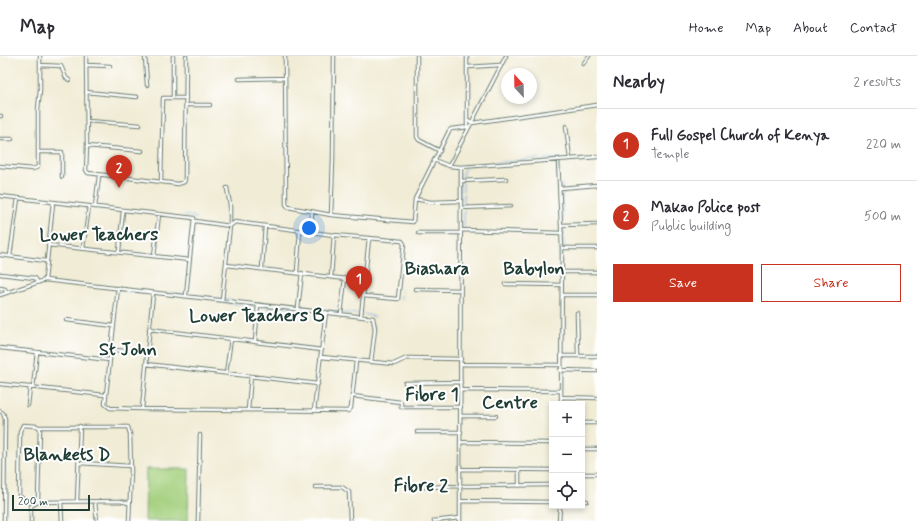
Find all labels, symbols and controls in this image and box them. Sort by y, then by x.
text: Map [20,15,55,40]
text: Home [689,19,723,37]
text: Map [745,19,771,37]
text: About [793,19,828,37]
text: Contact [850,19,897,37]
north arrow [501,68,537,104]
text: Nearby [613,71,665,93]
text: 2 results [854,74,901,91]
text: Full Gospel Church of Kenya [651,126,829,146]
text: 1 [623,136,629,153]
text: 220 m [866,136,901,153]
text: Temple [651,146,689,163]
pin: 2 [106,155,132,188]
text: Makao Police post [651,198,760,218]
text: 2 [623,208,629,225]
text: 500 m [864,208,901,225]
your location [299,218,319,238]
text: Public building [651,218,731,235]
district label: Lower Teachers [40,223,158,247]
district label: Biashara [405,257,469,281]
district label: Babylon [503,257,565,281]
button: Save [613,264,753,302]
button: Share [761,264,901,302]
pin: 1 [346,266,372,299]
district label: Lower Teachers B [189,304,325,328]
district label: St John [99,338,157,362]
district label: Fibre 1 [405,383,459,407]
district label: Centre [482,391,538,415]
map controls [549,401,585,509]
button: + [549,401,585,437]
button: − [549,437,585,473]
district label: Blankets D [23,443,111,467]
button: locate [549,473,585,509]
district label: Fibre 2 [394,474,448,498]
scale bar [12,493,90,512]
text: 200 m [18,495,48,509]

